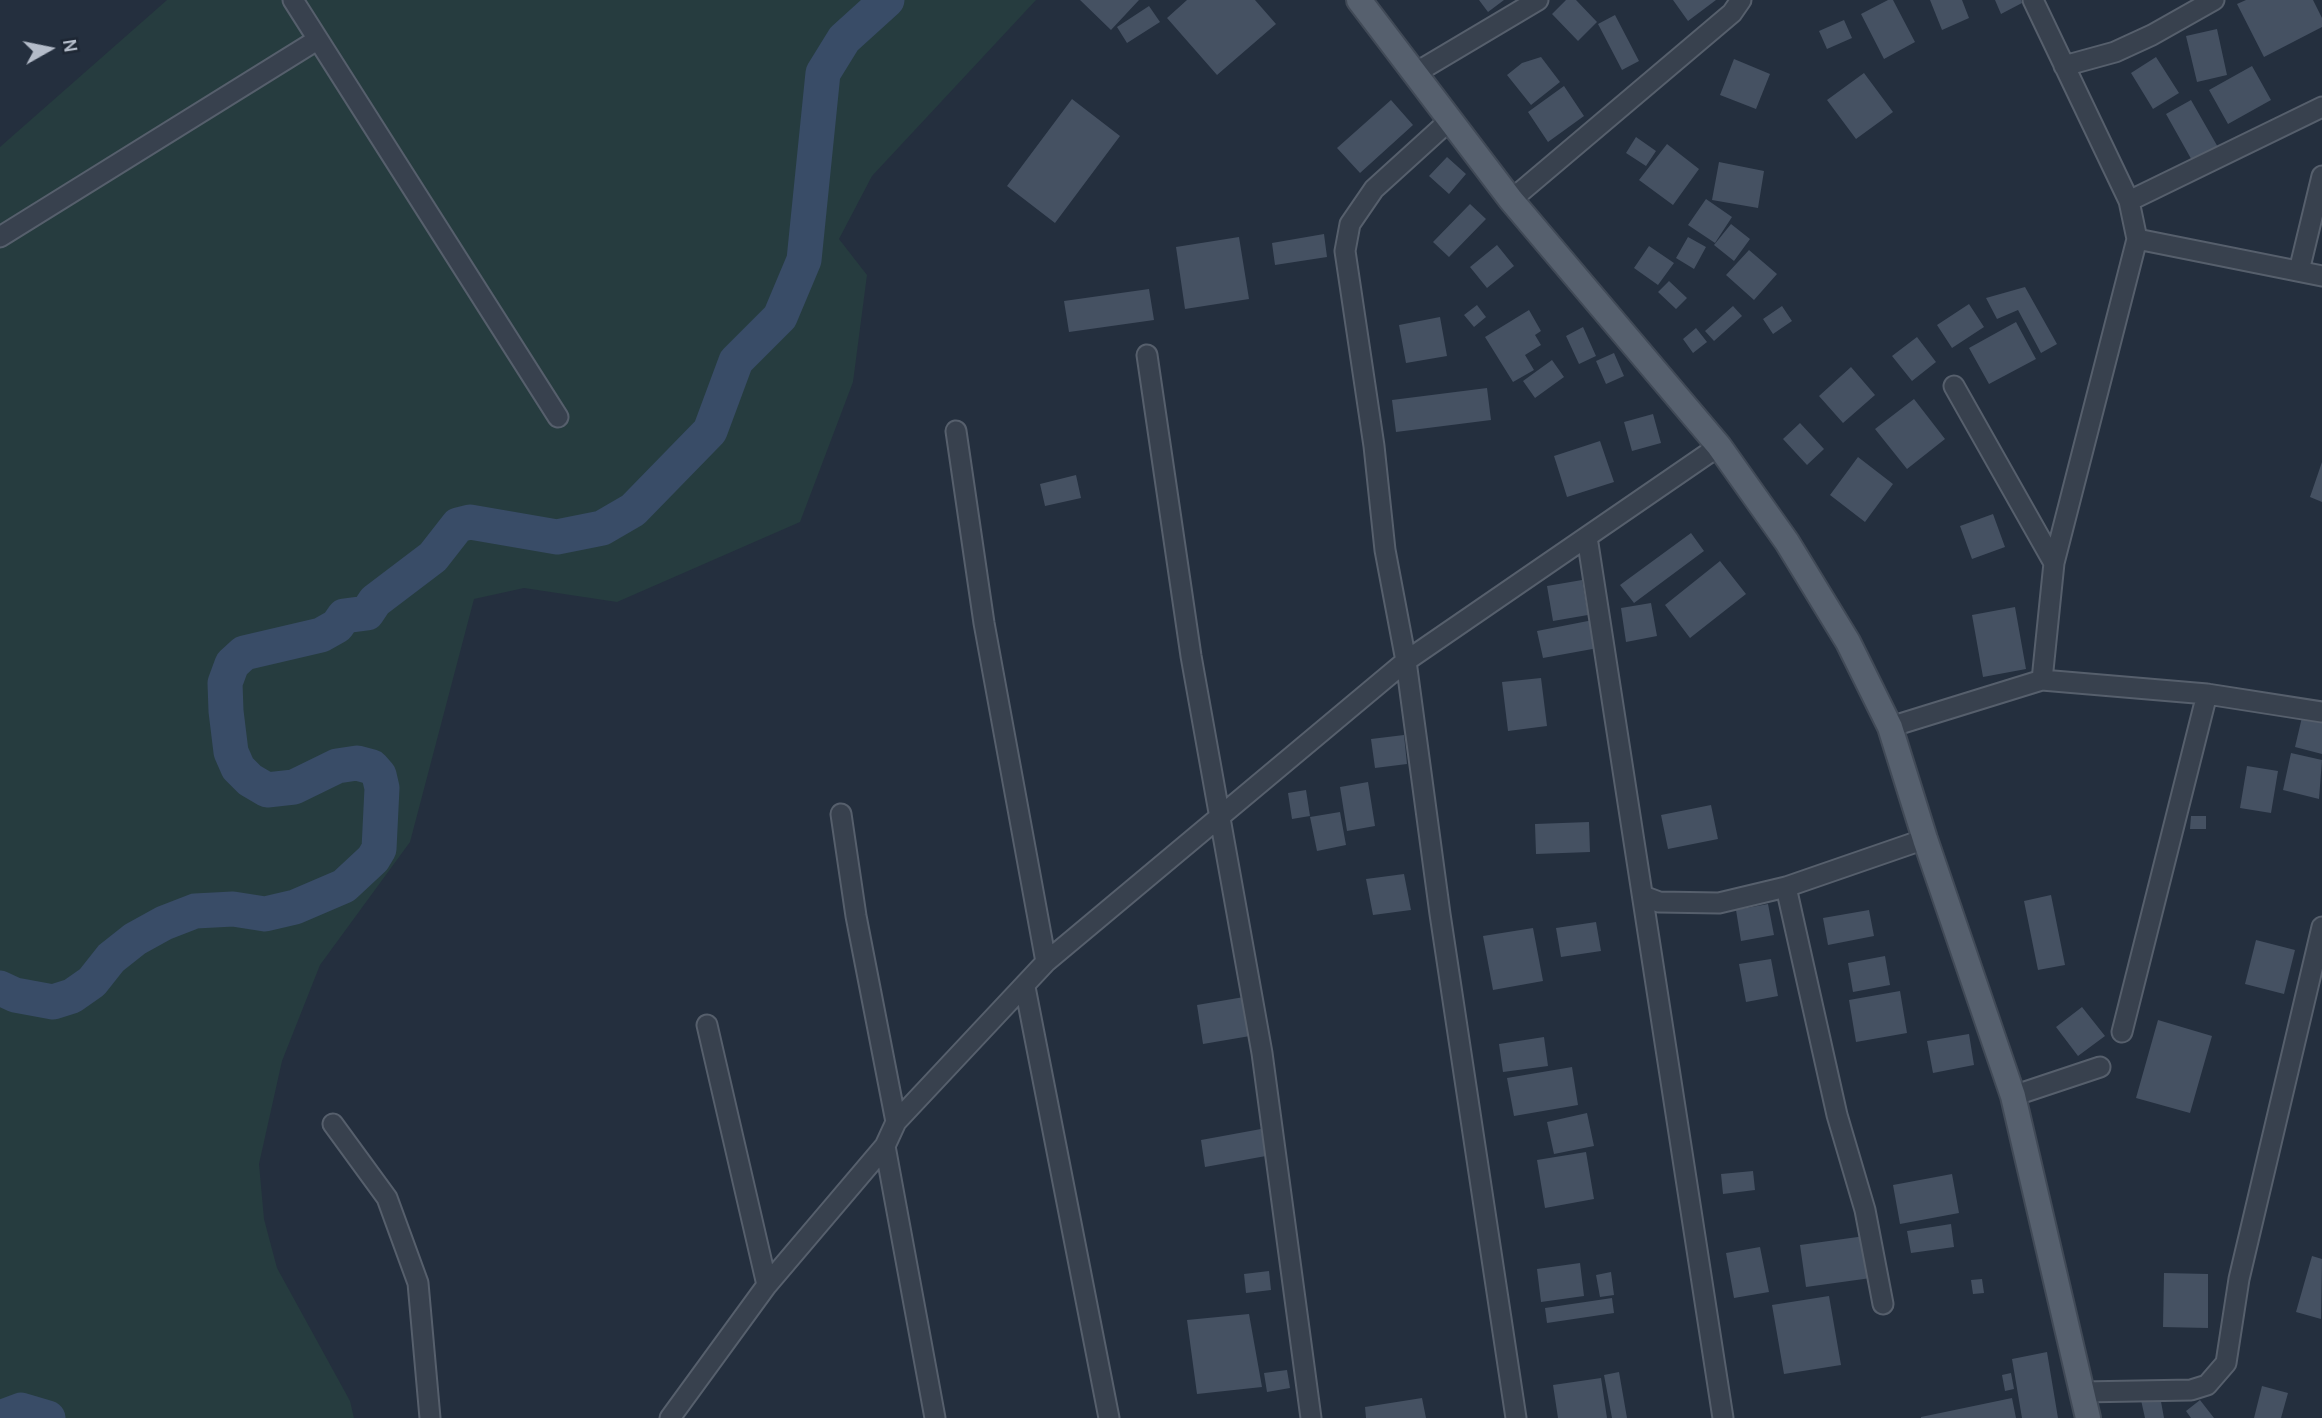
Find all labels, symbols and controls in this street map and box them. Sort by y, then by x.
north arrow [14,14,84,84]
text: N [58,37,82,54]

